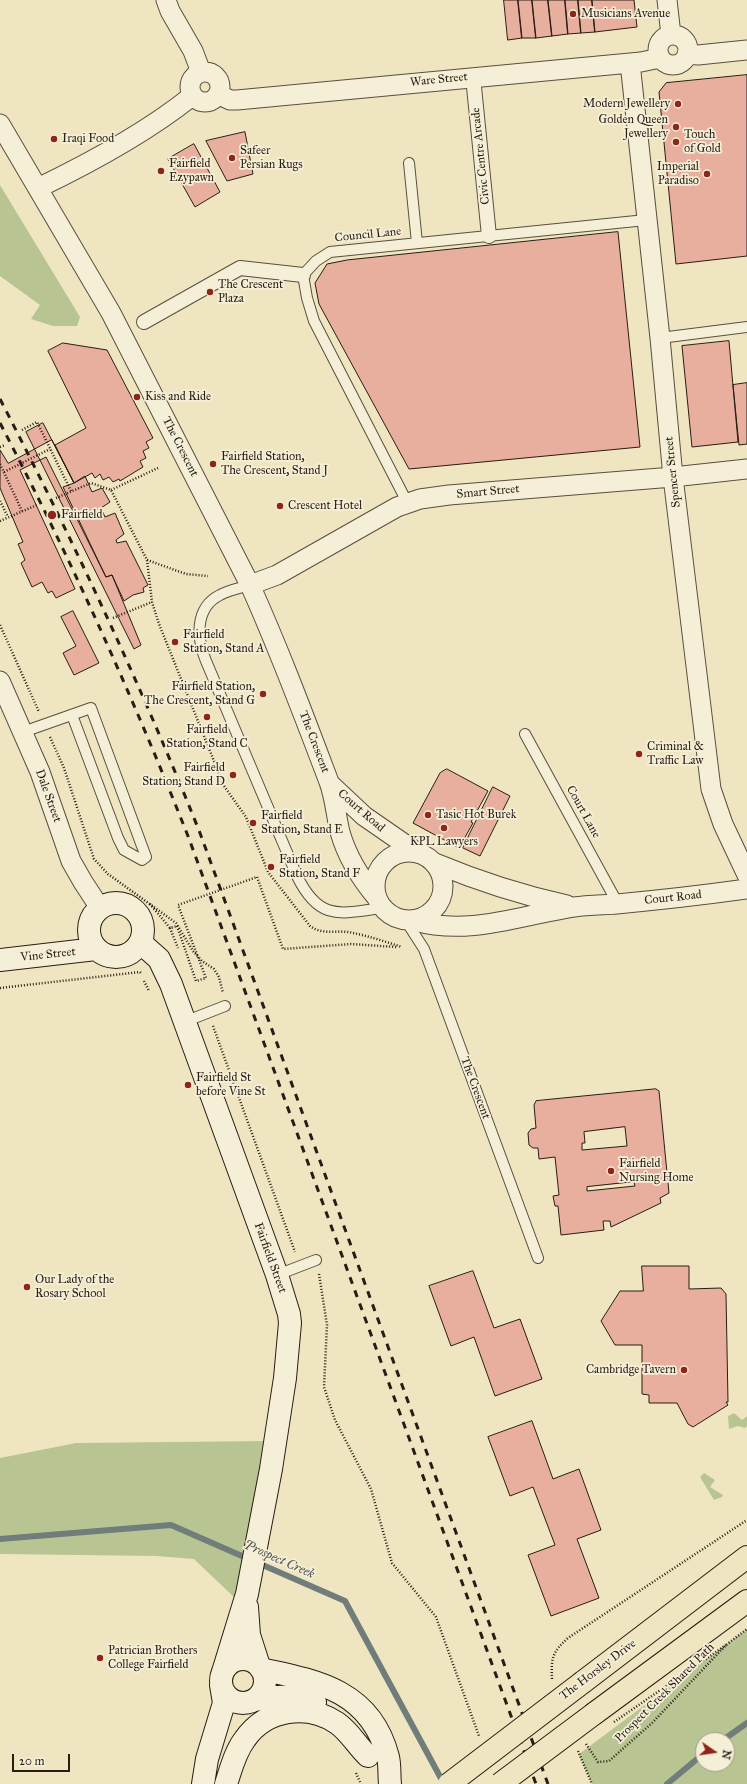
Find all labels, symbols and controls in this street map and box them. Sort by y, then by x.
place label: Musicians Avenue [581,7,670,21]
marker: Musicians Avenue [568,9,578,19]
street label: Ware Street [410,70,468,90]
place label: Modern Jewellery [583,97,670,111]
marker: Modern Jewellery [673,99,683,109]
street label: Civic Centre Arcade [469,107,493,205]
place label: Golden Queen Jewellery [598,113,668,141]
marker: Golden Queen Jewellery [671,122,681,132]
place label: Touch of Gold [684,128,721,156]
place label: Iraqi Food [62,132,114,146]
marker: Iraqi Food [49,134,59,144]
marker: Touch of Gold [671,137,681,147]
place label: Safeer Persian Rugs [240,144,303,172]
marker: Safeer Persian Rugs [227,153,237,163]
place label: Fairfield Ezypawn [169,157,214,185]
place label: Imperial Paradiso [657,160,699,188]
marker: Fairfield Ezypawn [156,166,166,176]
marker: Imperial Paradiso [702,169,712,179]
street label: Council Lane [334,224,402,246]
place label: The Crescent Plaza [218,278,283,306]
marker: The Crescent Plaza [205,287,215,297]
place label: Kiss and Ride [145,390,211,404]
marker: Kiss and Ride [132,392,142,402]
street label: The Crescent [159,415,201,479]
street label: Spencer Street [662,436,684,508]
place label: Fairfield Station, The Crescent, Stand J [221,450,328,478]
marker: Fairfield Station, The Crescent, Stand J [208,459,218,469]
street label: Smart Street [456,482,520,502]
place label: Crescent Hotel [288,499,362,513]
marker: Crescent Hotel [275,501,285,511]
place label: Fairfield [61,508,103,522]
marker: Fairfield [46,509,58,521]
place label: Fairfield Station, Stand A [183,628,264,656]
marker: Fairfield Station, Stand A [170,637,180,647]
place label: Fairfield Station, The Crescent, Stand G [144,680,255,708]
marker: Fairfield Station, The Crescent, Stand G [258,689,268,699]
street label: The Crescent [296,709,332,775]
marker: Fairfield Station, Stand C [202,712,212,722]
place label: Fairfield Station, Stand C [166,723,248,751]
place label: Criminal & Traffic Law [647,740,704,768]
marker: Criminal & Traffic Law [634,749,644,759]
place label: Fairfield Station, Stand D [142,761,225,789]
street label: Dale Street [32,768,64,824]
marker: Fairfield Station, Stand D [228,770,238,780]
street label: Court Lane [563,783,603,841]
street label: Court Road [335,787,387,835]
place label: Tasic Hot Burek [436,808,516,822]
place label: Fairfield Station, Stand E [261,809,343,837]
marker: Tasic Hot Burek [423,810,433,820]
marker: Fairfield Station, Stand E [248,818,258,828]
marker: KPL Lawyers [439,823,449,833]
place label: KPL Lawyers [410,835,478,849]
place label: Fairfield Station, Stand F [279,853,360,881]
marker: Fairfield Station, Stand F [266,862,276,872]
street label: Court Road [644,888,702,908]
street label: Vine Street [20,945,76,965]
street label: The Crescent [457,1055,493,1121]
place label: Fairfield St before Vine St [196,1071,266,1099]
marker: Fairfield St before Vine St [183,1080,193,1090]
place label: Fairfield Nursing Home [619,1157,694,1185]
marker: Fairfield Nursing Home [606,1166,616,1176]
street label: Fairfield Street [251,1221,289,1295]
place label: Our Lady of the Rosary School [35,1273,114,1301]
marker: Our Lady of the Rosary School [22,1282,32,1292]
place label: Cambridge Tavern [586,1363,676,1377]
marker: Cambridge Tavern [679,1365,689,1375]
water label: Prospect Creek [241,1537,317,1583]
street label: The Horsley Drive [557,1637,639,1703]
street label: Prospect Creek Shared Path [612,1640,718,1746]
place label: Patrician Brothers College Fairfield [108,1644,197,1672]
marker: Patrician Brothers College Fairfield [95,1653,105,1663]
north arrow [695,1732,735,1772]
scale bar [14,1746,72,1772]
text: N [719,1749,734,1761]
text: 20 m [19,1754,45,1768]

